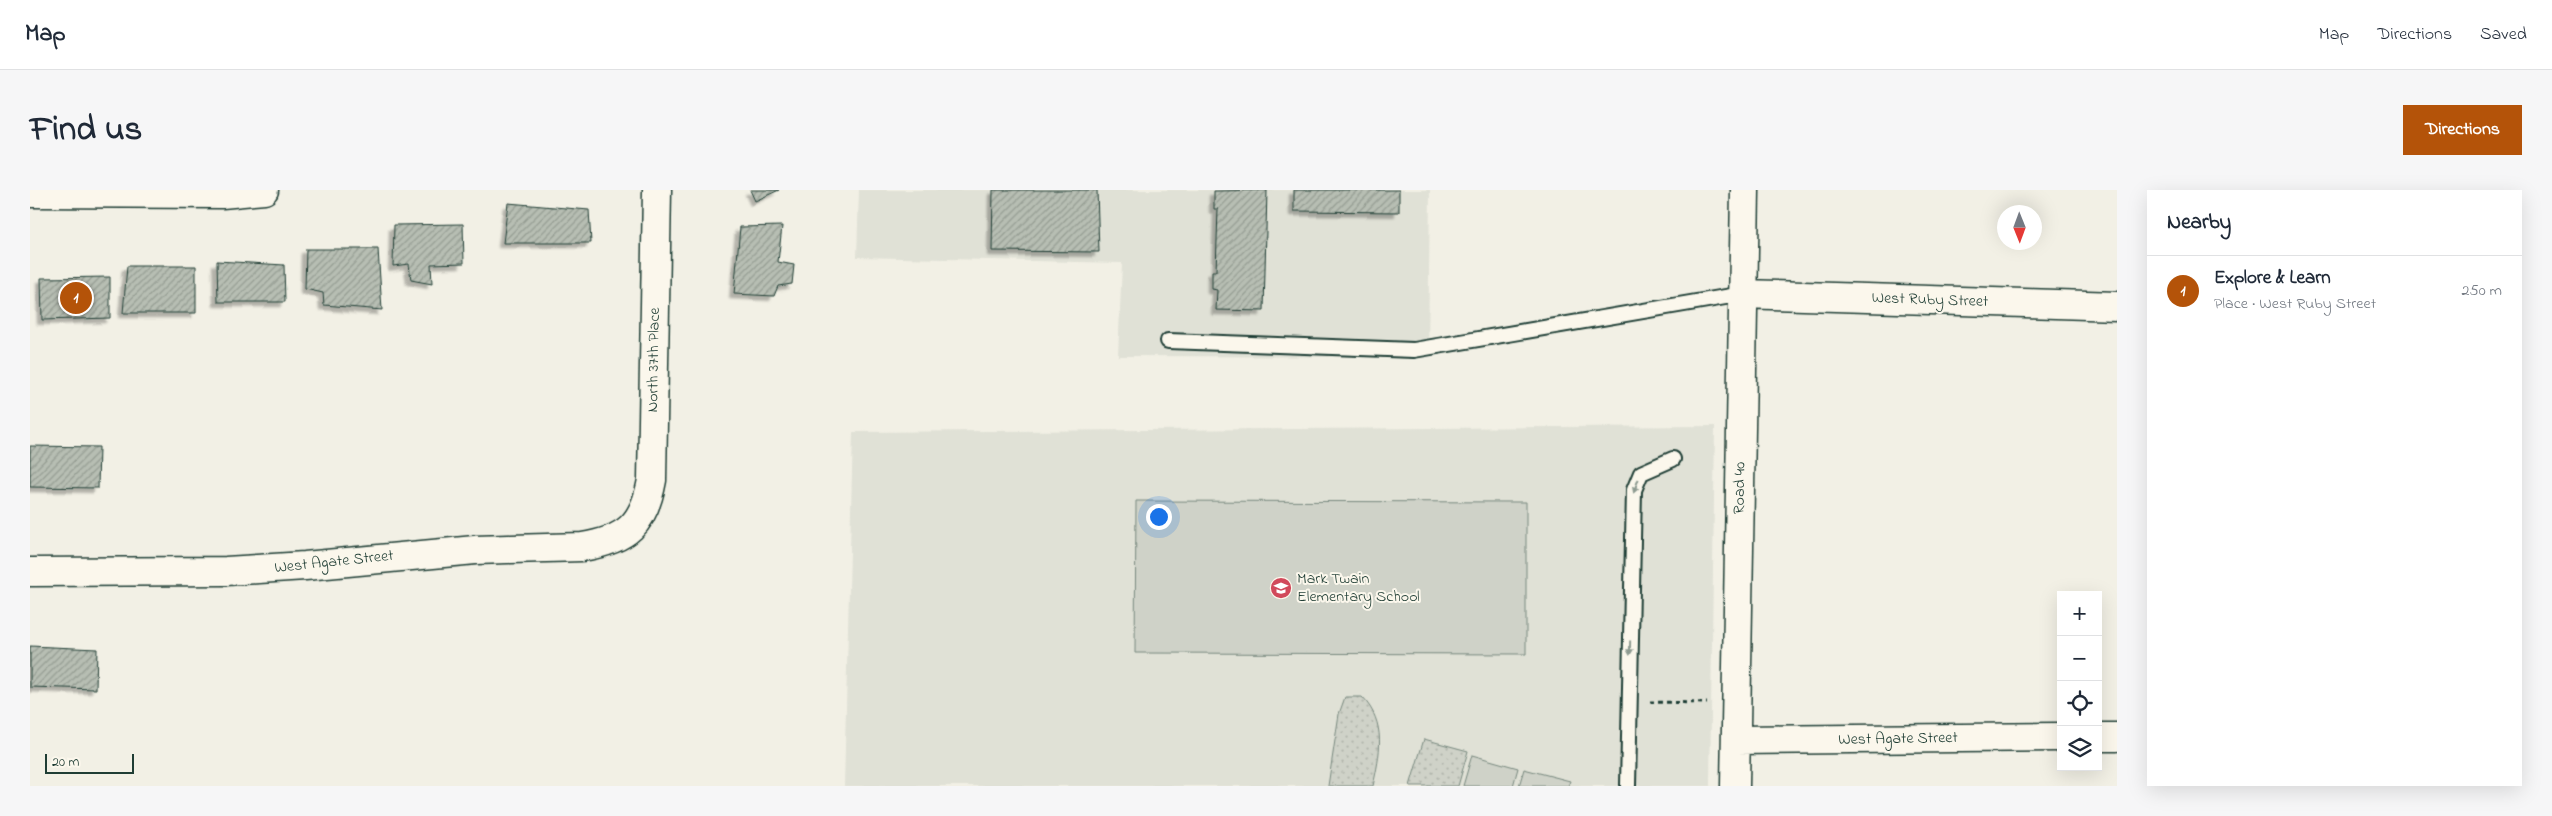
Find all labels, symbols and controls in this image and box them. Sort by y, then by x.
text: Map [25,17,66,52]
text: Map [2319,22,2349,48]
text: Directions [2377,22,2452,48]
text: Saved [2480,22,2527,48]
text: Find us [30,105,142,156]
button: Directions [2403,105,2522,155]
north arrow [1997,205,2042,250]
text: Nearby [2167,208,2231,238]
text: Explore & Learn [2214,265,2331,292]
pin: 1 [60,279,92,317]
text: 1 [2180,279,2186,303]
text: 250 m [2462,279,2502,303]
street label: West Ruby Street [1871,286,1989,314]
text: Place · West Ruby Street [2214,292,2376,316]
street label: North 37th Place [641,306,667,413]
street label: Road 40 [1728,462,1752,514]
one-way arrow [1632,479,1640,494]
your location [1146,504,1172,530]
street label: West Agate Street [273,544,395,580]
place label: Mark Twain Elementary School [1297,567,1420,609]
school or university icon: Mark Twain Elementary School [1269,576,1293,600]
map controls [2057,591,2102,771]
button: + [2057,591,2102,636]
button: − [2057,636,2102,681]
one-way arrow [1626,640,1634,656]
button: locate [2057,681,2102,726]
street label: West Agate Street [1838,726,1959,752]
button: layers [2057,726,2102,771]
scale bar [45,751,134,774]
text: 20 m [52,752,79,773]

